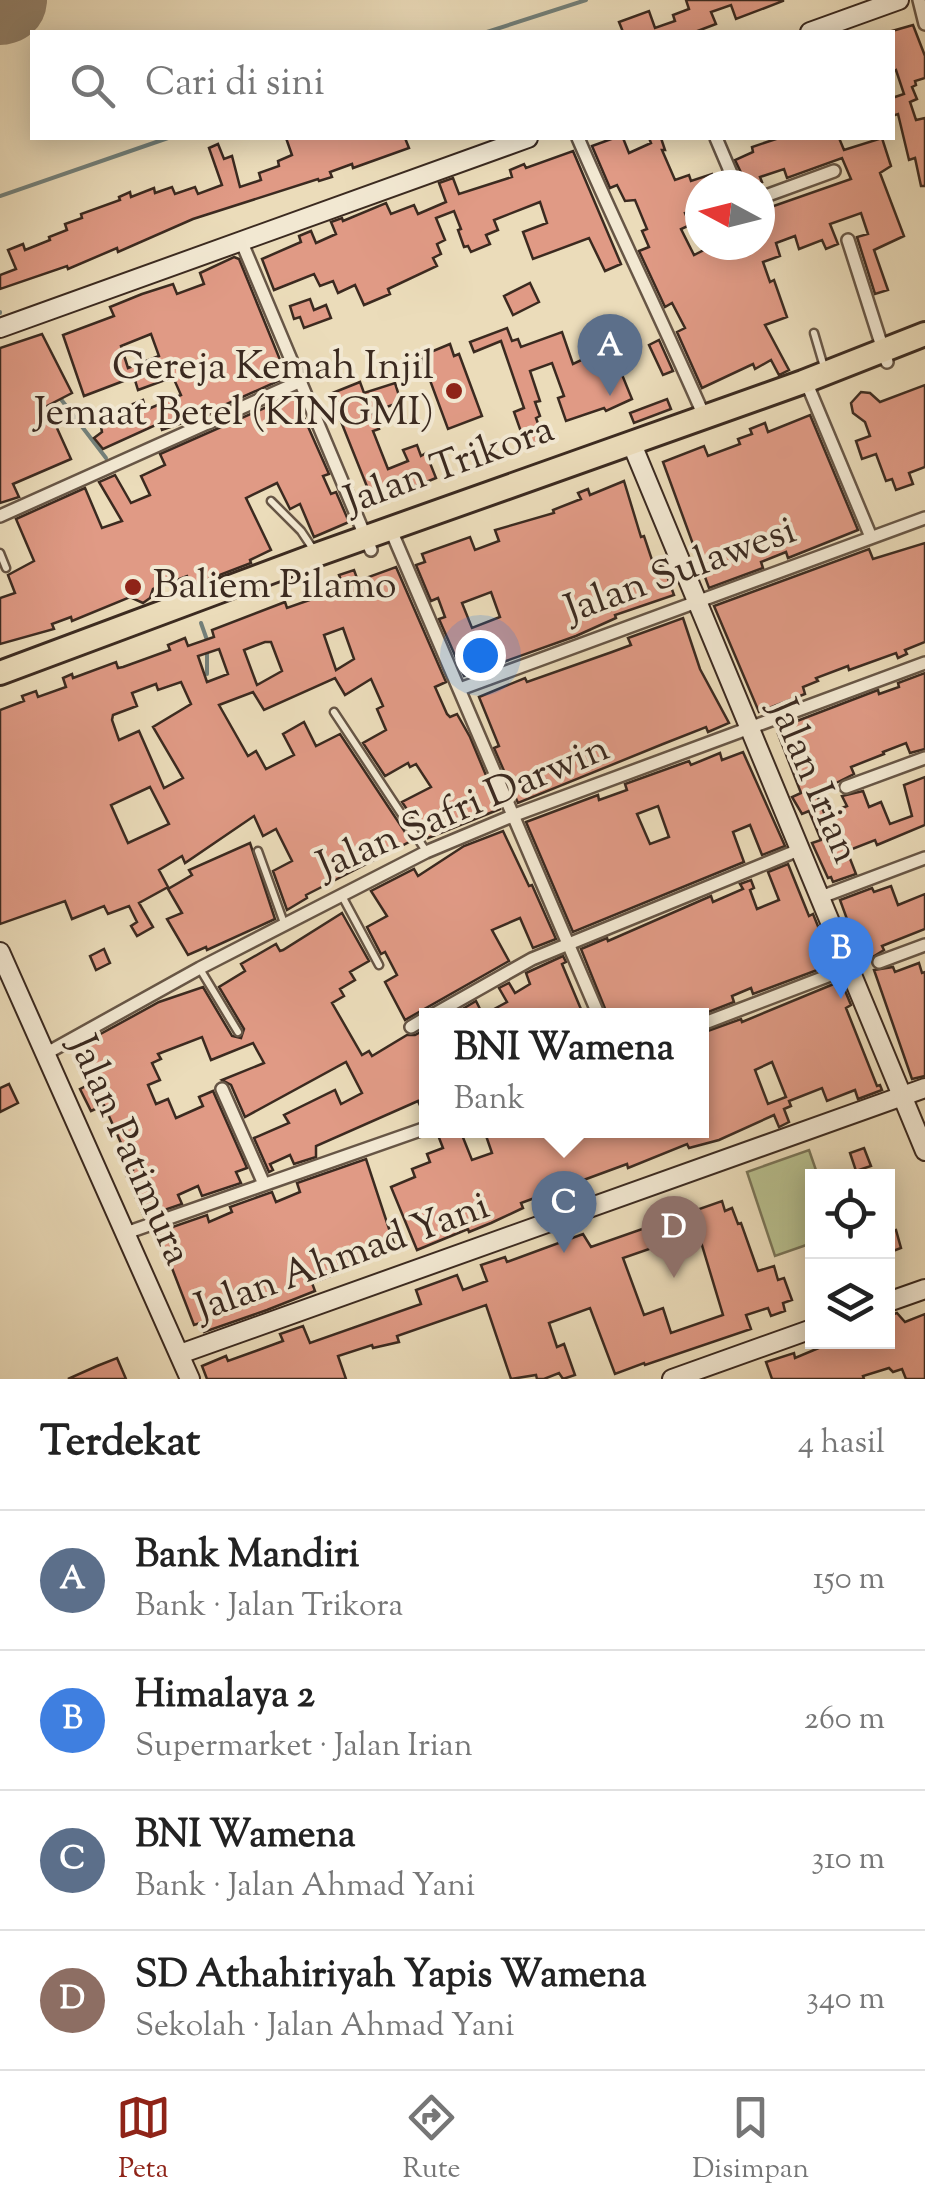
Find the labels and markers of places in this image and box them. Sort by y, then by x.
pin: A [578,314,642,396]
place label: Gereja Kemah Injil Jemaat Betel (KINGMI) [32,340,434,443]
marker: Gereja Kemah Injil Jemaat Betel (KINGMI) [443,380,465,402]
place label: Baliem Pilamo [153,559,397,616]
marker: Baliem Pilamo [122,576,144,598]
pin: B [808,916,874,999]
pin: C [532,1170,596,1253]
pin: D [642,1196,706,1278]

